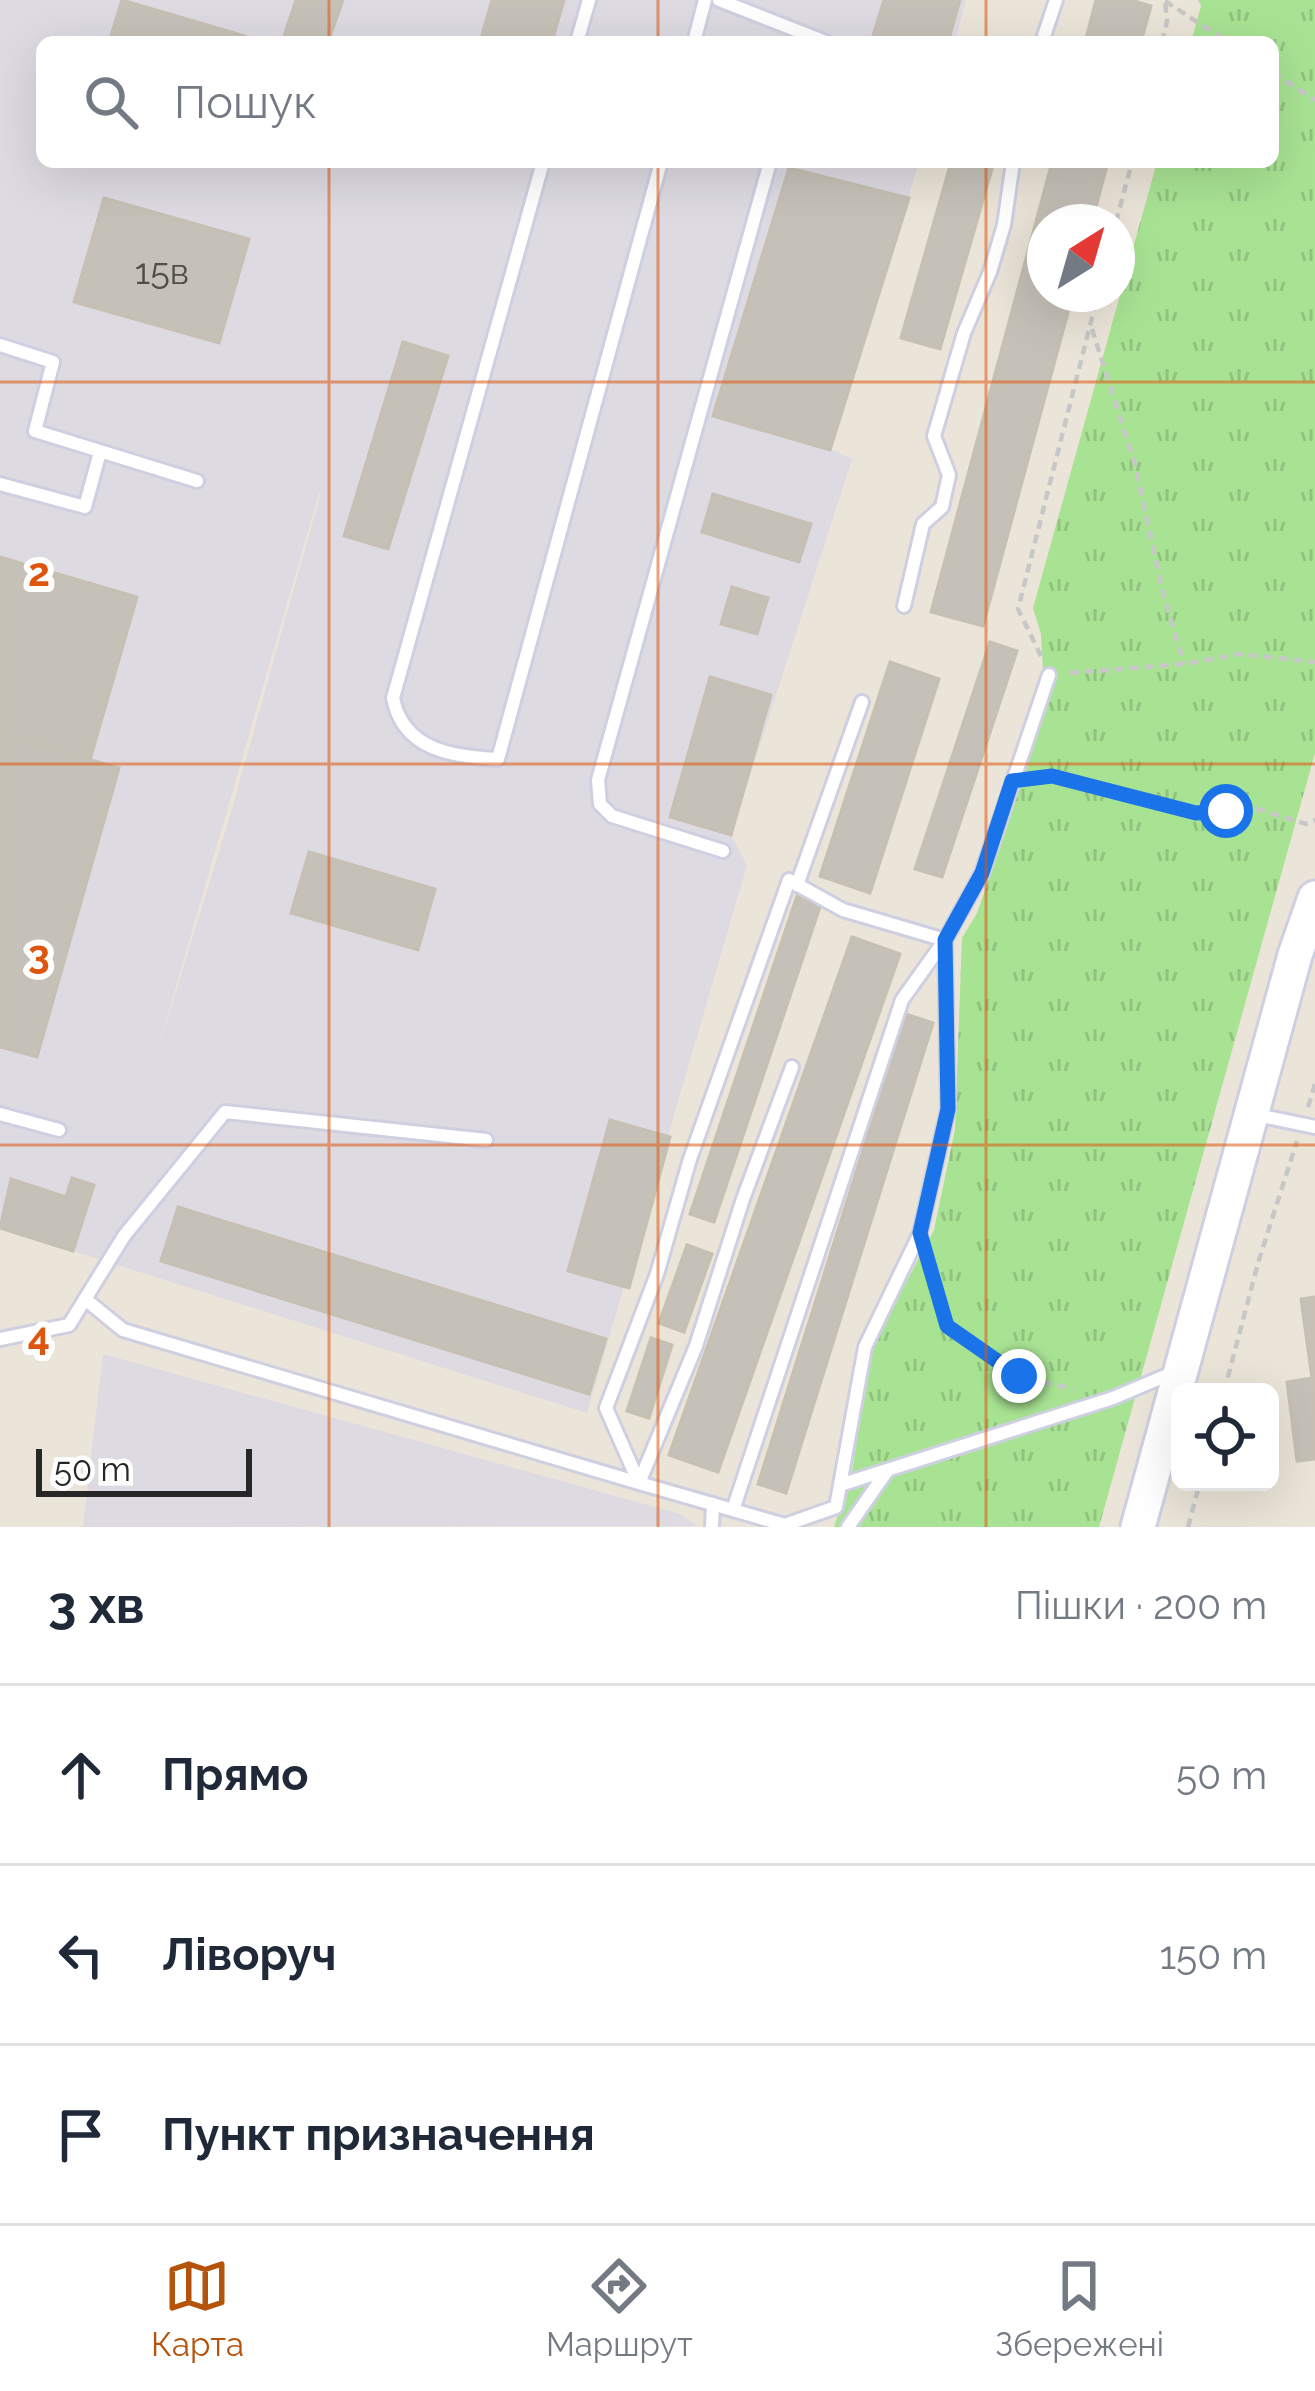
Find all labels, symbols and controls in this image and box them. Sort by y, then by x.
search box [36,36,1279,168]
icon: search [78,69,144,135]
text: Пошук [174,76,317,129]
north arrow [1027,204,1135,312]
house number: 15в [135,250,189,292]
text: 2 [28,549,50,595]
route start [1199,784,1253,838]
text: 3 [28,931,50,977]
text: 4 [28,1313,50,1359]
route end [992,1349,1046,1403]
map controls [1171,1383,1279,1491]
button: locate [1171,1383,1279,1491]
scale bar [36,1443,252,1496]
text: 50 m [54,1450,131,1489]
text: 3 хв [48,1575,145,1635]
text: Пішки · 200 m [1015,1582,1267,1628]
icon: ahead [48,1742,114,1808]
text: Прямо [162,1748,309,1801]
text: 50 m [1176,1752,1267,1798]
icon: left [48,1922,114,1988]
text: Ліворуч [162,1928,337,1981]
text: 150 m [1159,1932,1267,1978]
icon: arrive [48,2102,114,2168]
text: Пункт призначення [162,2108,595,2161]
tab: Карта [151,2253,244,2364]
tab: Маршрут [546,2253,693,2364]
tab: Збережені [995,2253,1164,2364]

